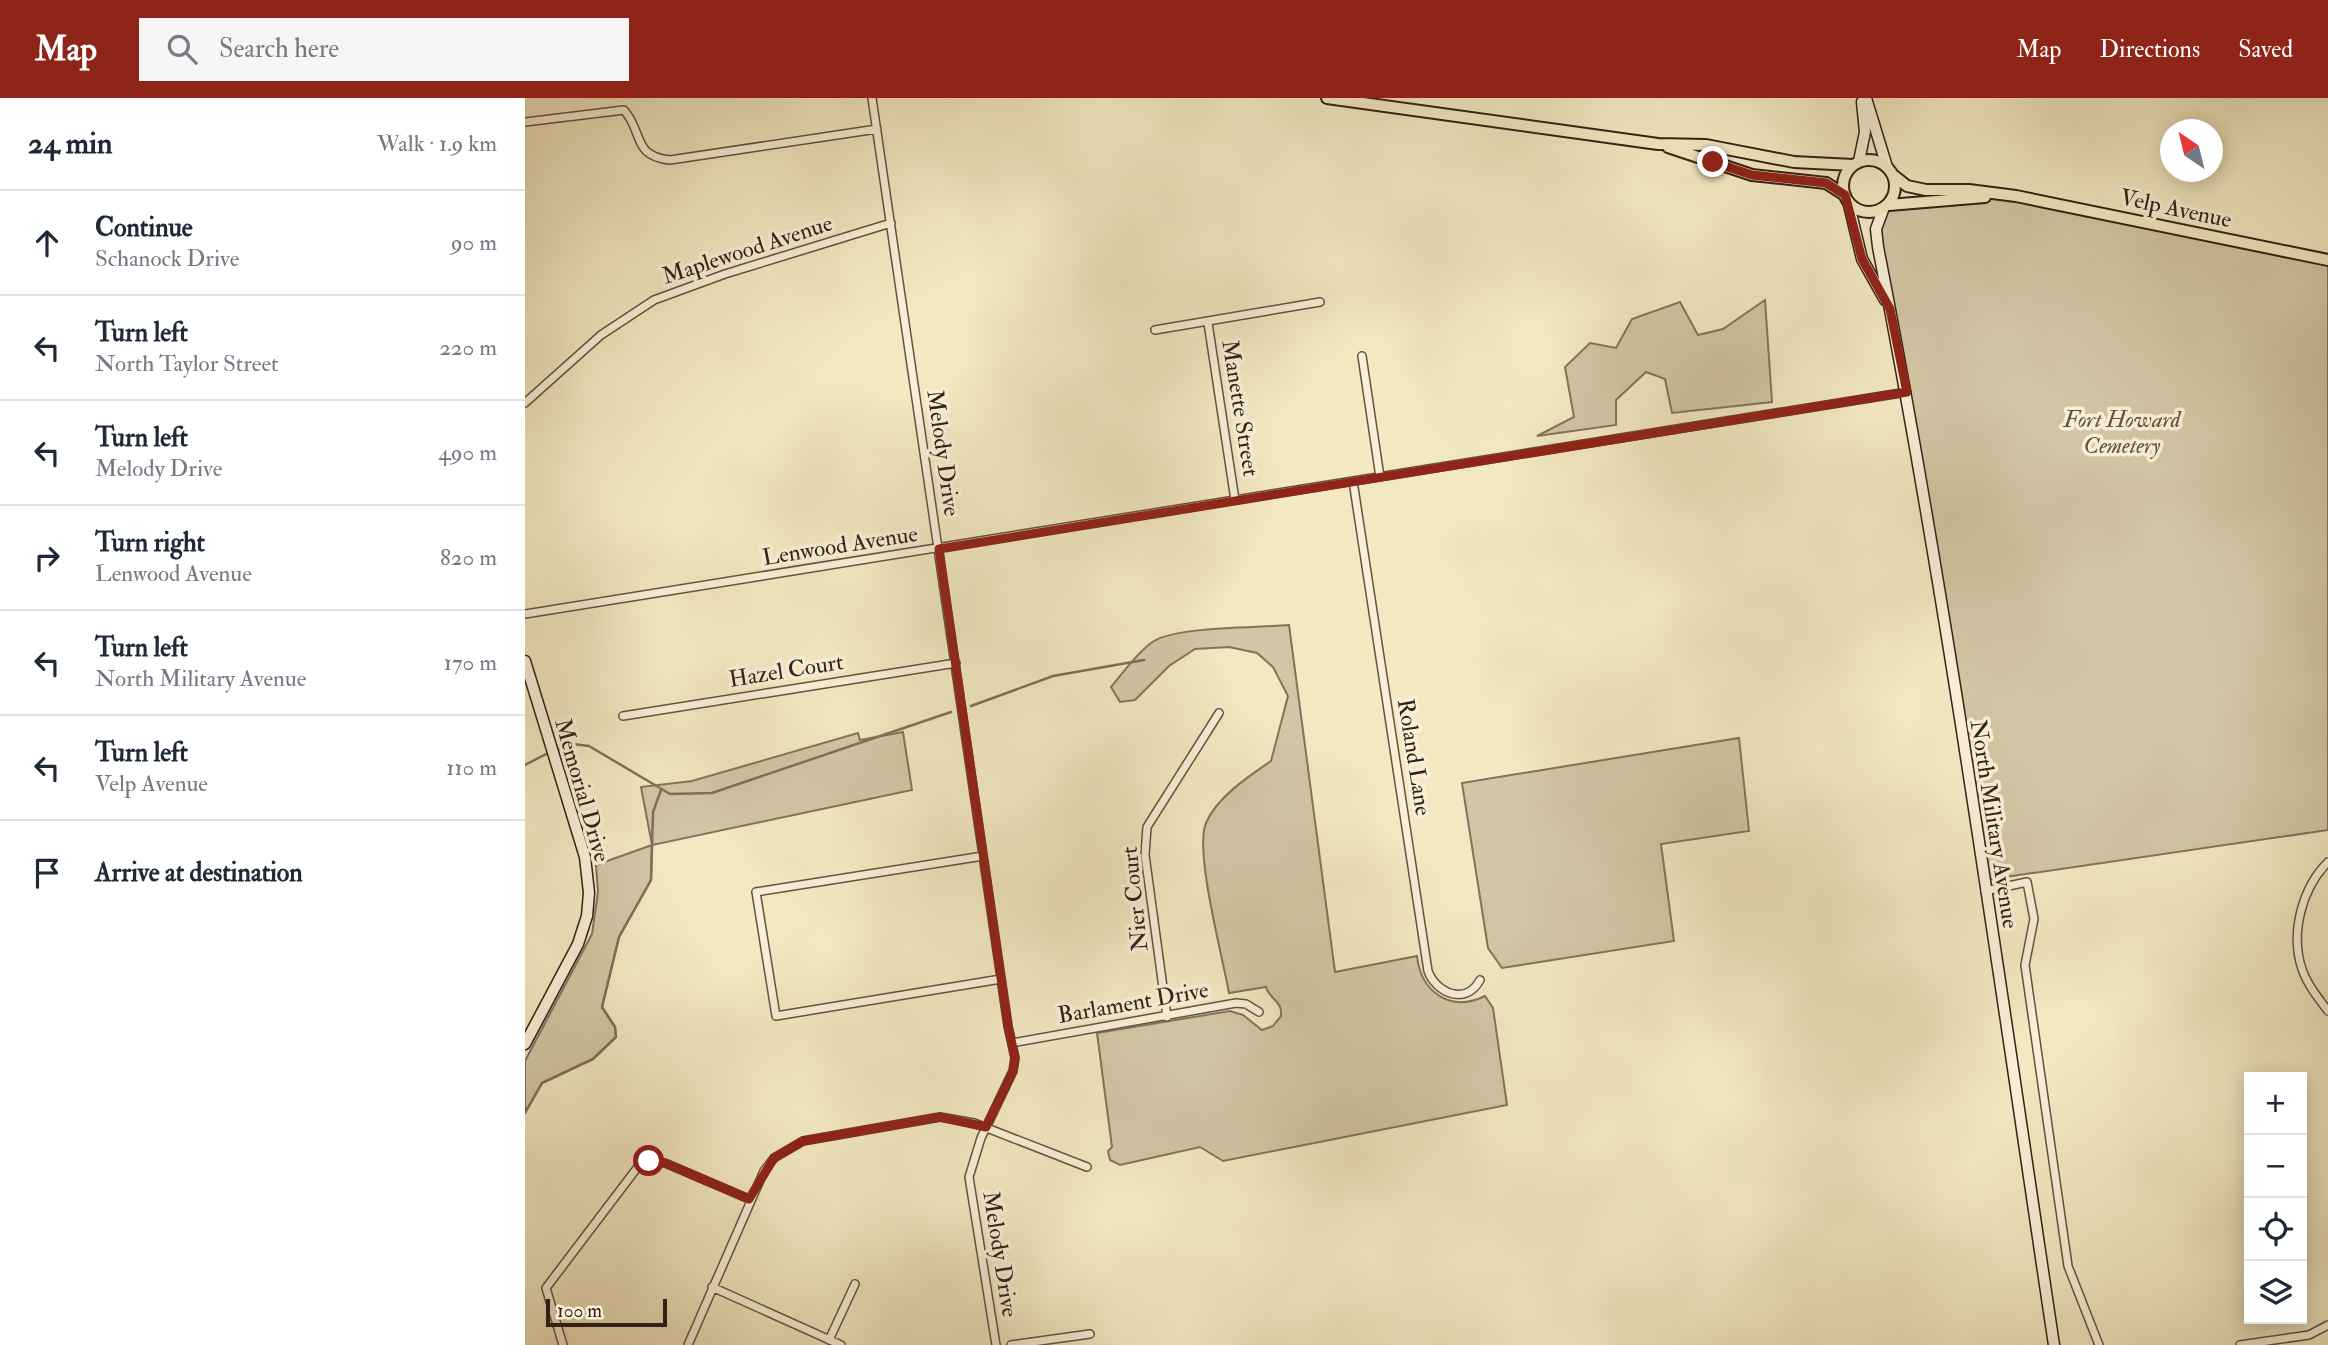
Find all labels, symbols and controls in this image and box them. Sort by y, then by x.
search box [139,18,629,81]
text: Map [35,29,97,70]
icon: search [163,30,201,68]
text: Search here [219,33,339,65]
text: Map [2016,34,2061,65]
text: Directions [2099,34,2200,65]
text: Saved [2238,34,2293,65]
north arrow [2160,119,2223,182]
text: 24 min [28,125,112,162]
text: Walk · 1.9 km [377,129,497,158]
route end [1697,146,1728,177]
street label: Velp Avenue [2117,183,2235,235]
street label: Maplewood Avenue [658,208,837,292]
text: Continue [95,212,193,244]
icon: ahead [28,224,66,262]
text: 90 m [451,228,497,257]
text: Schanock Drive [95,244,239,273]
text: Turn left [95,317,188,349]
icon: left [28,329,66,367]
text: 220 m [439,333,497,362]
street label: Manette Street [1215,338,1266,478]
text: North Taylor Street [95,349,279,378]
street label: Melody Drive [920,388,967,518]
park label: Fort Howard Cemetery [2063,405,2182,460]
text: Turn left [95,422,188,454]
icon: left [28,434,66,472]
text: 490 m [438,438,497,467]
text: Melody Drive [95,454,222,483]
street label: Lenwood Avenue [760,519,920,572]
text: Turn right [95,527,205,559]
icon: right [28,539,66,577]
text: 820 m [440,543,497,572]
text: Lenwood Avenue [95,559,252,588]
text: Turn left [95,632,188,664]
icon: left [28,644,66,682]
street label: Hazel Court [727,647,845,694]
text: 170 m [444,648,497,677]
text: North Military Avenue [95,664,306,693]
street label: Roland Lane [1391,696,1438,818]
street label: Memorial Drive [548,715,617,866]
street label: North Military Avenue [1964,717,2025,931]
text: Turn left [95,737,188,769]
icon: left [28,749,66,787]
text: 110 m [446,753,497,782]
text: Velp Avenue [95,769,208,798]
street label: Nier Court [1115,845,1154,953]
icon: arrive [28,854,66,892]
text: Arrive at destination [95,857,303,889]
street label: Barlament Drive [1056,975,1211,1030]
map controls [2244,1072,2307,1324]
button: + [2244,1072,2307,1135]
button: − [2244,1135,2307,1198]
route start [633,1145,664,1176]
street label: Melody Drive [976,1189,1025,1320]
button: locate [2244,1198,2307,1261]
button: layers [2244,1261,2307,1324]
scale bar [546,1296,667,1328]
text: 100 m [557,1299,602,1323]

